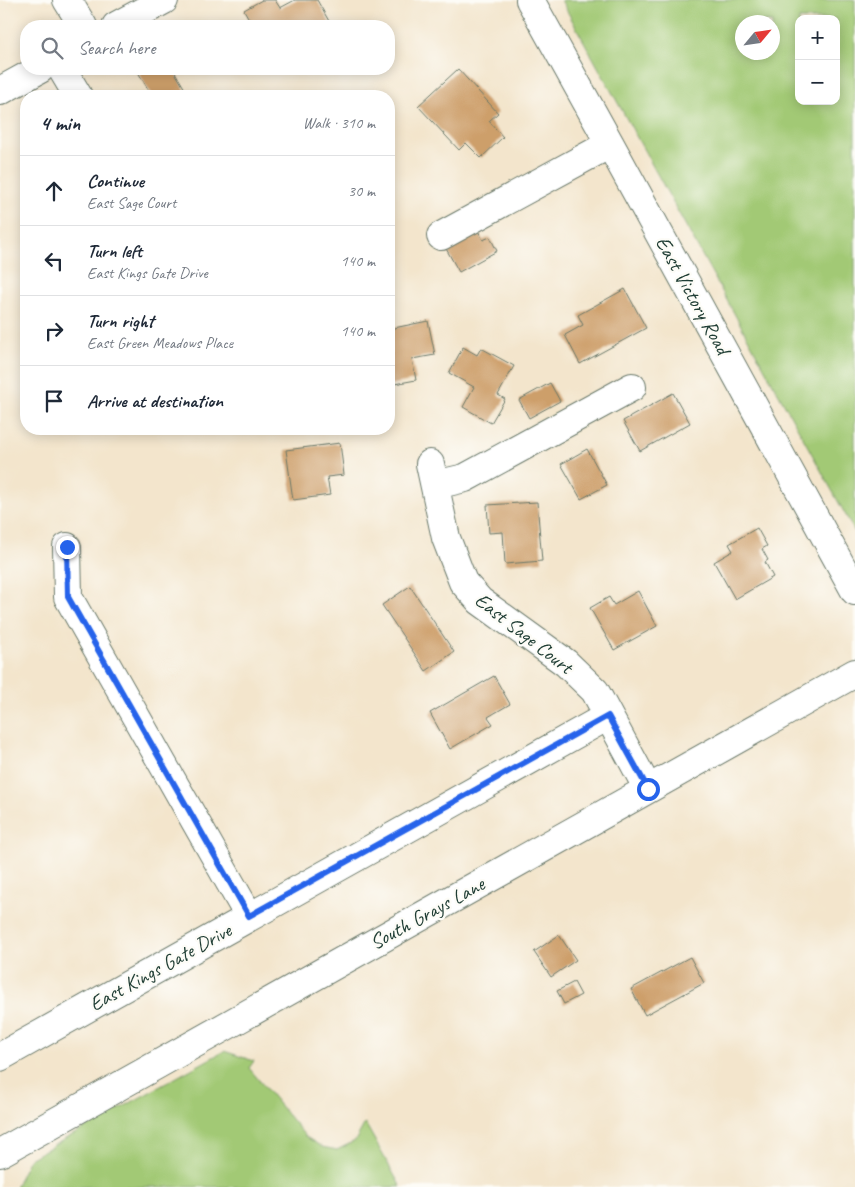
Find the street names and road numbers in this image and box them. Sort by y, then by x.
street label: East Victory Road [650,231,738,362]
street label: East Sage Court [470,587,580,681]
street label: South Grays Lane [365,870,490,955]
street label: East Kings Gate Drive [84,917,237,1017]

